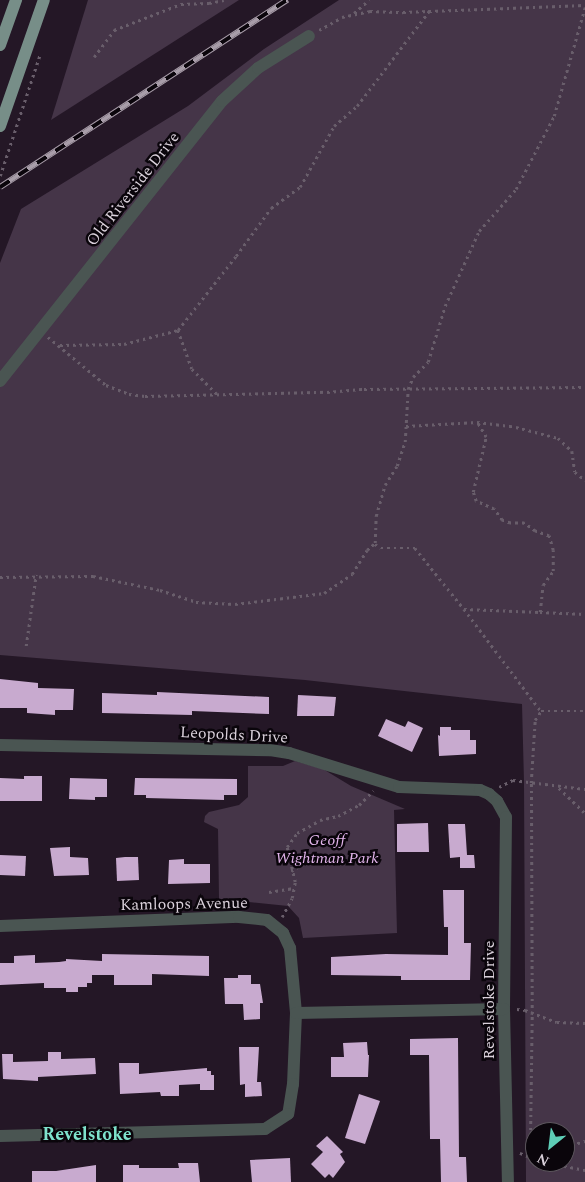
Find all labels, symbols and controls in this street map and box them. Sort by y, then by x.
street label: Old Riverside Drive [82,128,184,250]
street label: Leopolds Drive [180,723,288,747]
park label: Geoff Wightman Park [275,830,379,868]
street label: Kamloops Avenue [120,893,248,915]
street label: Revelstoke Drive [479,940,499,1060]
north arrow [525,1122,575,1172]
district label: Revelstoke [42,1124,132,1146]
text: N [533,1148,553,1172]

